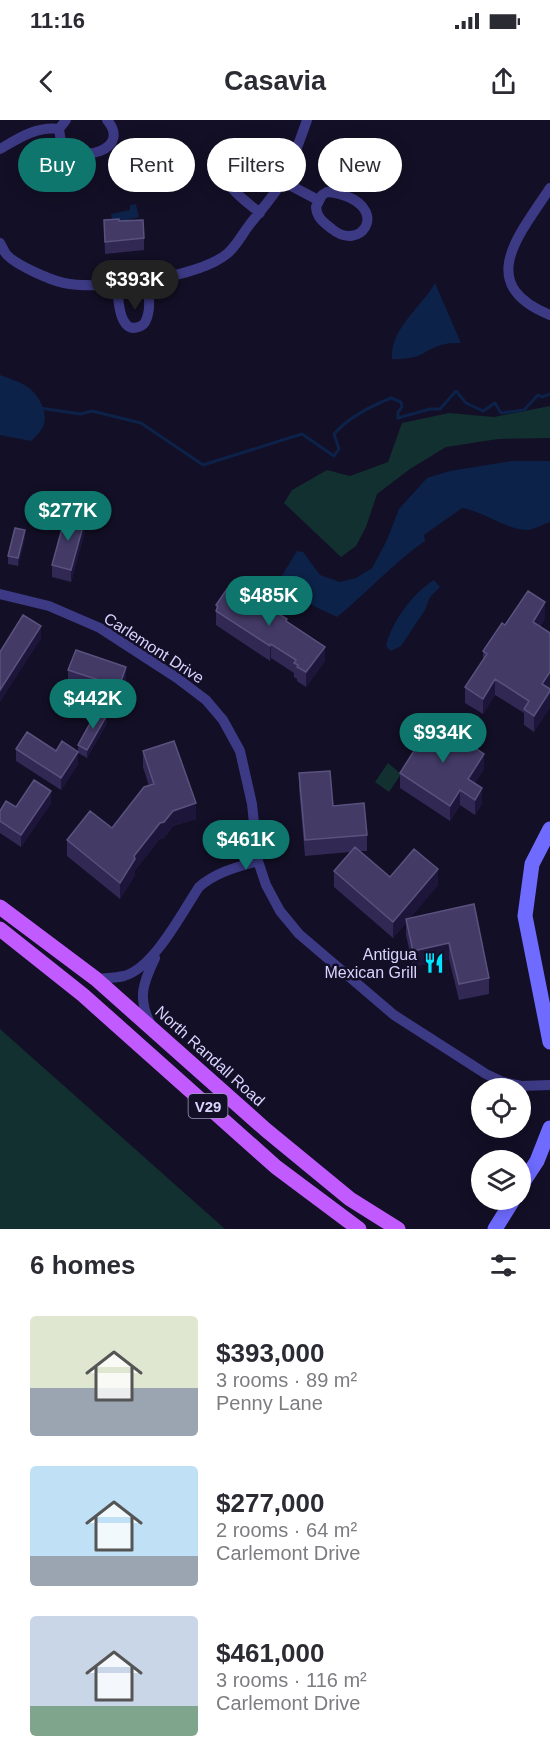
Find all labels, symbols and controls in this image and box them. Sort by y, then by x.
text: 11:16 [30,8,85,33]
icon: back [30,65,63,98]
icon: share [487,65,520,98]
text: Casavia [224,66,326,96]
chip: Buy [18,138,96,192]
chip: Rent [108,138,195,192]
chip: Filters [207,138,306,192]
chip: New [318,138,402,192]
pin: $393K [93,260,177,311]
text: $393K [106,268,164,290]
pin: $277K [26,491,110,542]
text: $277K [39,499,97,521]
pin: $485K [227,576,311,627]
text: $485K [240,584,298,606]
street label: Carlemont Drive [101,609,207,687]
pin: $442K [51,679,135,730]
text: $442K [64,687,122,709]
pin: $934K [401,713,485,764]
text: $934K [414,721,472,743]
pin: $461K [204,820,288,871]
text: $461K [217,828,275,850]
place label: Antigua Mexican Grill [325,946,417,981]
restaurant icon: Antigua Mexican Grill [422,951,446,975]
street label: North Randall Road [152,1003,268,1109]
map controls [471,1078,531,1210]
button: locate [471,1078,531,1138]
road number: V29 [188,1094,228,1118]
button: layers [471,1150,531,1210]
icon: filters [487,1249,520,1282]
text: 6 homes [30,1250,136,1280]
text: $393,000 [216,1338,324,1368]
icon: home [78,1340,150,1412]
text: 3 rooms · 89 m² [216,1369,357,1391]
text: Penny Lane [216,1392,323,1414]
text: $277,000 [216,1488,324,1518]
icon: home [78,1490,150,1562]
text: 2 rooms · 64 m² [216,1519,357,1541]
text: Carlemont Drive [216,1542,360,1564]
text: $461,000 [216,1638,324,1668]
icon: home [78,1640,150,1712]
text: 3 rooms · 116 m² [216,1669,367,1691]
text: Carlemont Drive [216,1692,360,1714]

